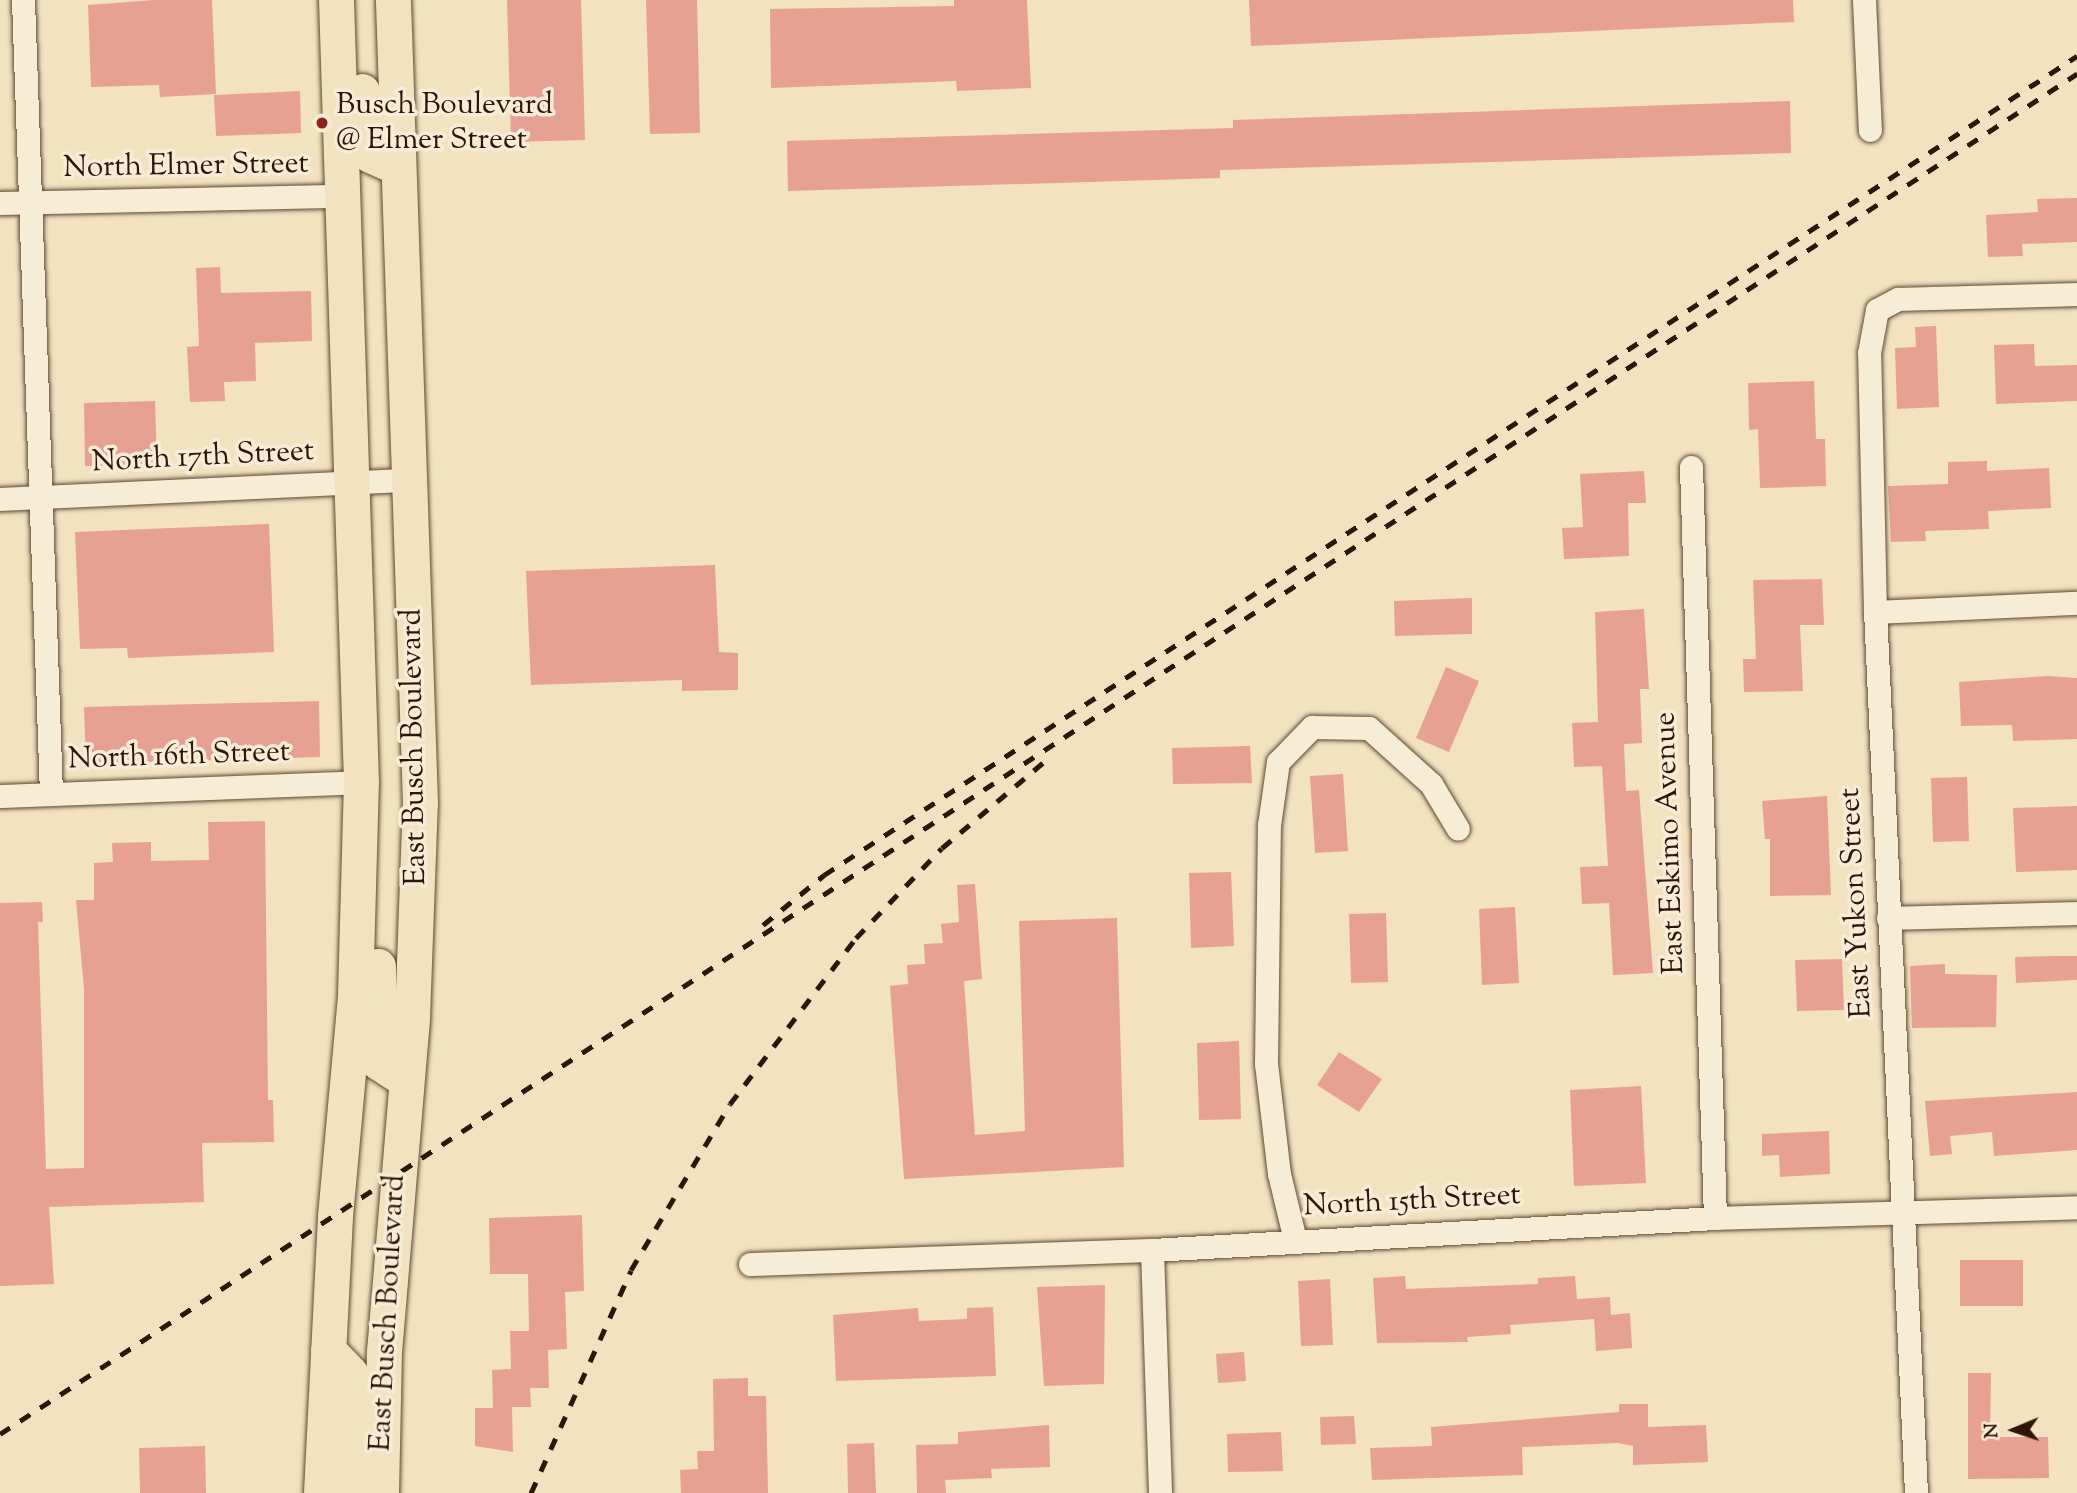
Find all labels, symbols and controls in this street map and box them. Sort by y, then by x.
place label: Busch Boulevard @ Elmer Street [336,88,553,158]
marker: Busch Boulevard @ Elmer Street [314,115,330,131]
street label: North Elmer Street [63,147,309,187]
street label: North 17th Street [91,434,315,482]
street label: East Busch Boulevard [395,608,435,886]
street label: East Eskimo Avenue [1648,711,1694,975]
street label: North 16th Street [67,735,291,779]
street label: East Yukon Street [1833,787,1881,1019]
street label: East Busch Boulevard [364,1174,414,1452]
street label: North 15th Street [1302,1178,1522,1226]
north arrow [1979,1395,2049,1465]
text: N [1979,1423,2006,1439]

